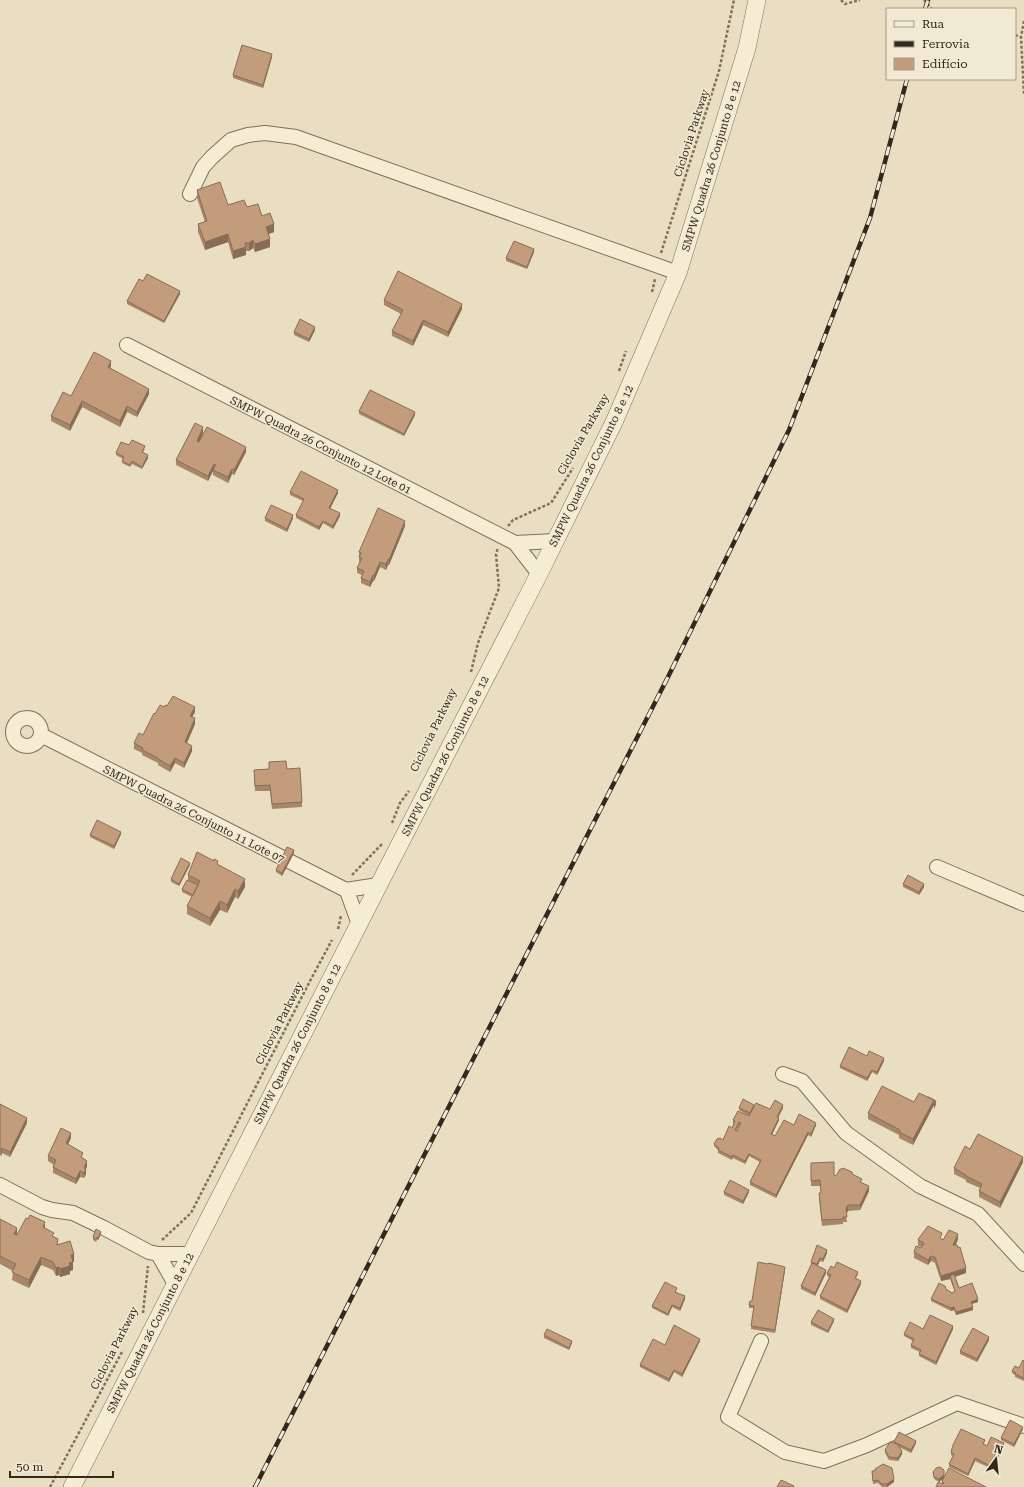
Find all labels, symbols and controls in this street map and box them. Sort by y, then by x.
legend [886,8,1016,80]
text: Rua [922,17,945,31]
text: Ferrovia [922,37,970,51]
text: Edifício [922,57,968,71]
street label: SMPW Quadra 26 Conjunto 8 e 12 [679,79,744,253]
street label: Ciclovia Parkway [671,87,712,179]
street label: SMPW Quadra 26 Conjunto 8 e 12 [547,383,636,549]
street label: Ciclovia Parkway [555,391,612,477]
street label: SMPW Quadra 26 Conjunto 12 Lote 01 [228,394,414,497]
street label: SMPW Quadra 26 Conjunto 8 e 12 [399,674,492,838]
street label: Ciclovia Parkway [408,686,460,774]
street label: SMPW Quadra 26 Conjunto 11 Lote 07 [101,763,287,866]
street label: SMPW Quadra 26 Conjunto 8 e 12 [251,962,344,1126]
street label: Ciclovia Parkway [253,979,306,1067]
street label: SMPW Quadra 26 Conjunto 8 e 12 [104,1251,197,1415]
street label: Ciclovia Parkway [88,1304,141,1392]
north arrow [976,1439,1016,1479]
text: N [993,1442,1005,1457]
scale bar [10,1453,113,1479]
text: 50 m [16,1460,43,1474]

